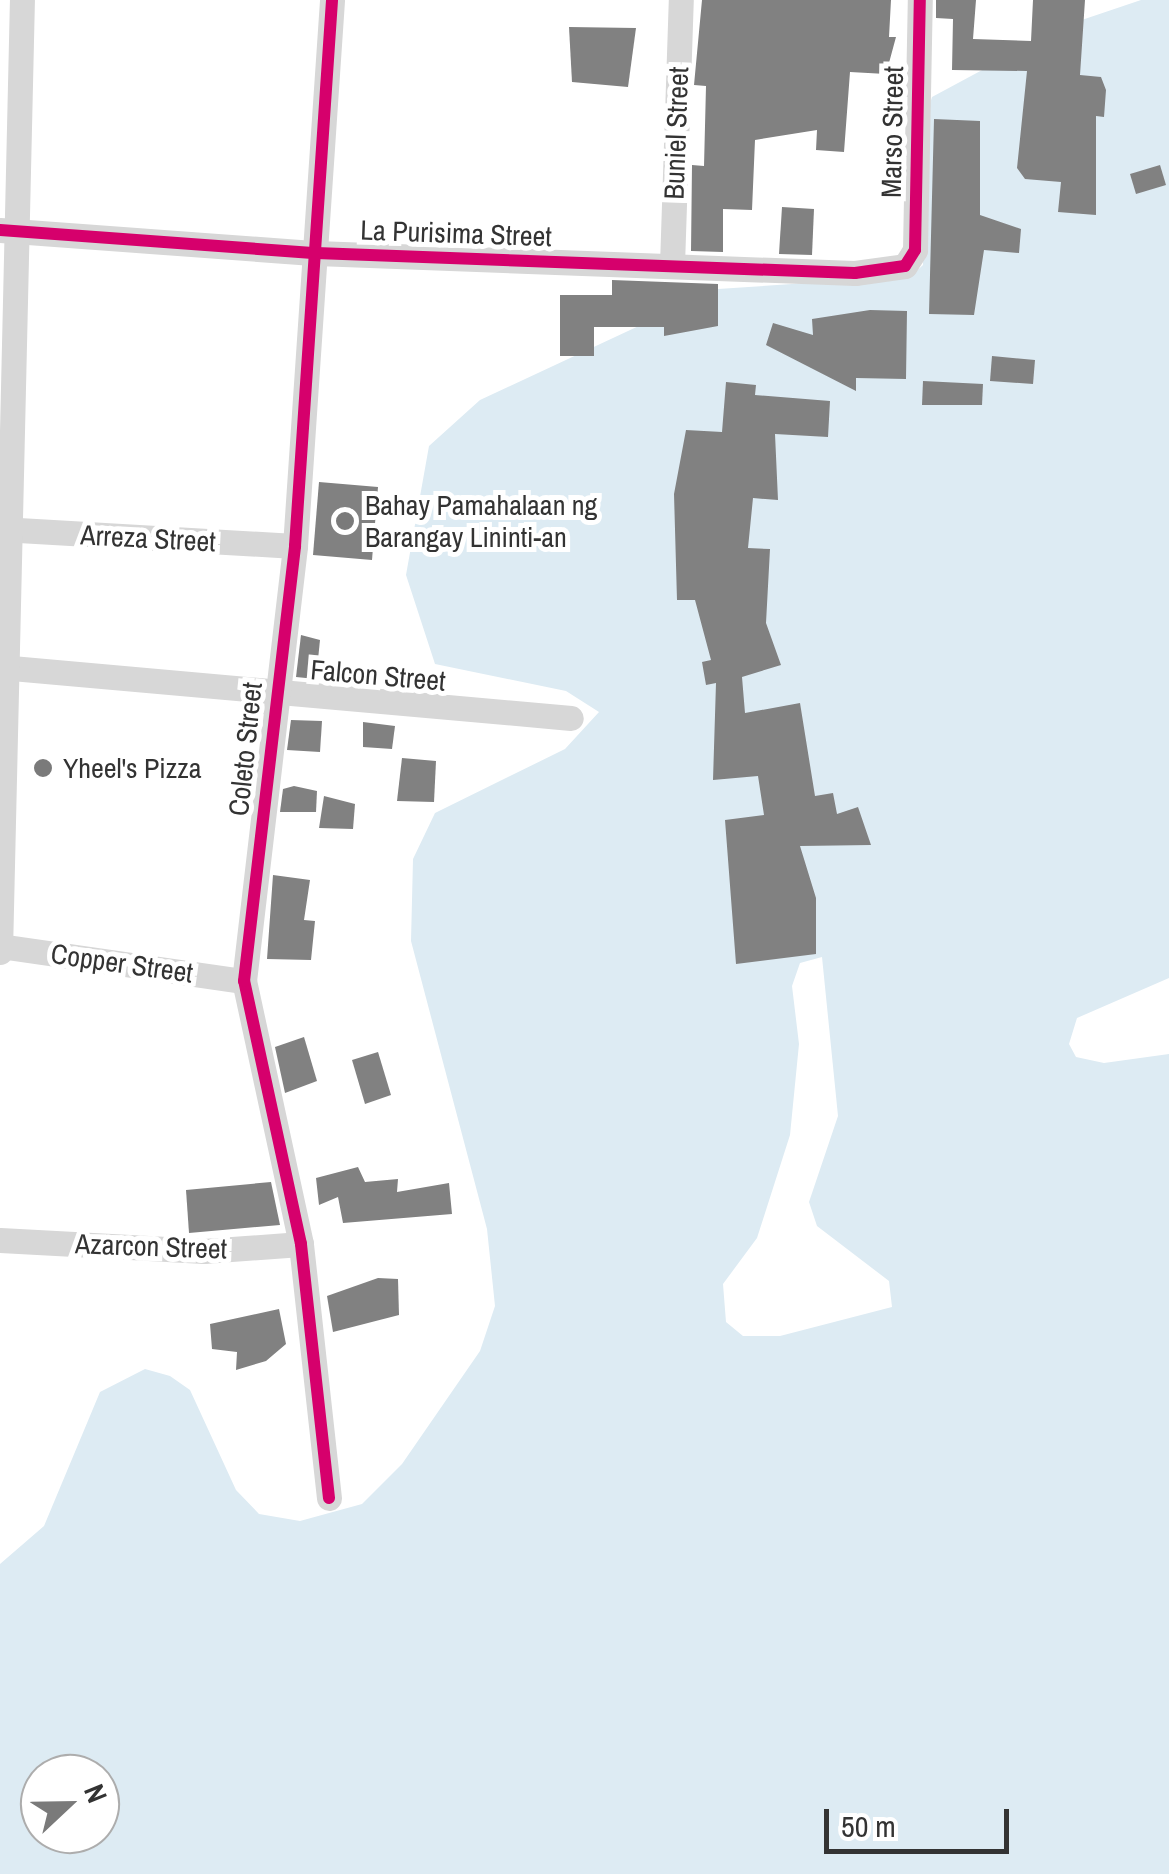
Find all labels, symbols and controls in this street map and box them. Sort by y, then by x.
street label: Buniel Street [657,66,695,200]
street label: Marso Street [874,66,910,198]
street label: La Purisima Street [360,213,552,253]
place label: Bahay Pamahalaan ng Barangay Lininti-an [365,488,597,554]
marker: Bahay Pamahalaan ng Barangay Lininti-an [334,510,356,532]
street label: Arreza Street [80,518,216,558]
street label: Falcon Street [309,652,447,698]
street label: Coleto Street [221,681,269,817]
place label: Yheel's Pizza [63,751,201,785]
marker: Yheel's Pizza [32,757,54,779]
street label: Copper Street [49,936,195,990]
street label: Azarcon Street [75,1227,227,1265]
north arrow [20,1754,120,1854]
text: N [75,1779,117,1808]
scale bar [829,1789,1014,1851]
text: 50 m [841,1806,896,1846]

